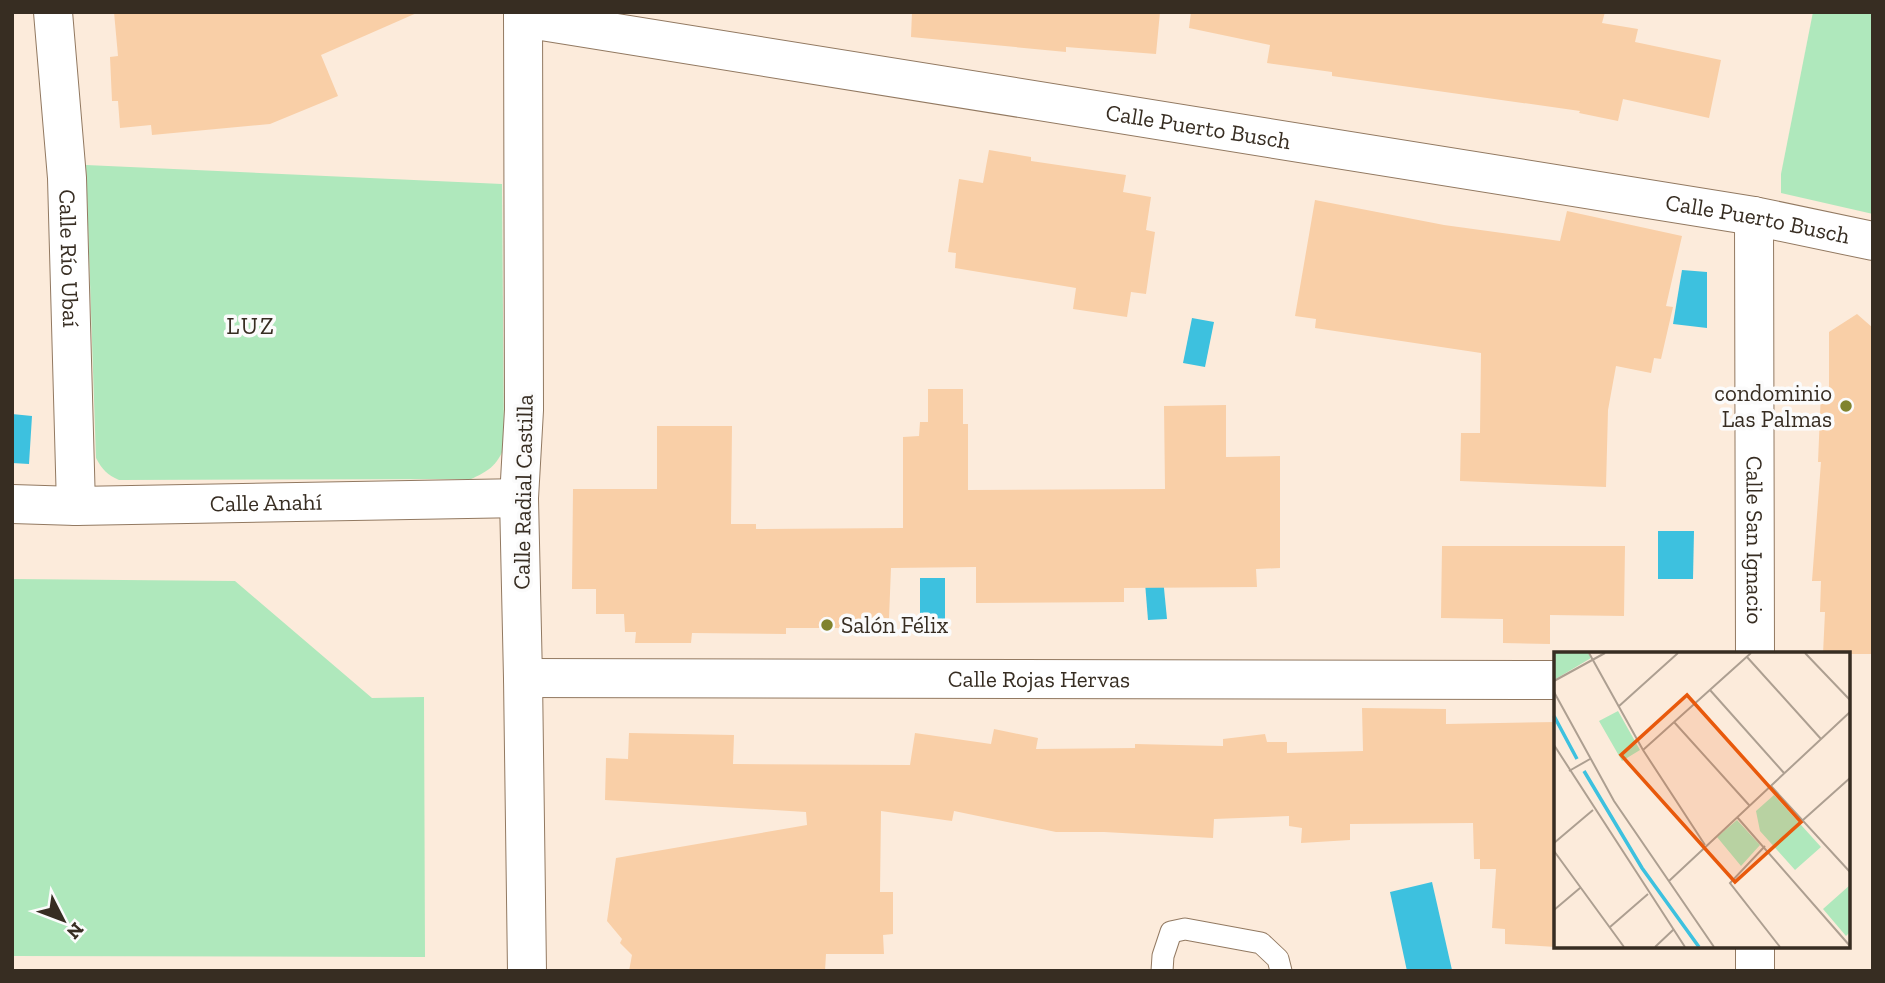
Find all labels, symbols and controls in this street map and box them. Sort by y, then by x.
street label: Calle Puerto Busch [1104,98,1293,155]
street label: Calle Puerto Busch [1664,188,1853,250]
street label: Calle Río Ubaí [53,189,85,328]
district label: LUZ [226,311,276,340]
place label: condominio Las Palmas [1714,379,1832,433]
street label: Calle Radial Castilla [507,394,539,590]
marker: condominio Las Palmas [1838,398,1854,414]
street label: Calle San Ignacio [1741,456,1769,624]
street label: Calle Anahí [210,488,322,518]
place label: Salón Félix [841,611,948,639]
marker: Salón Félix [819,617,835,633]
inset map [1554,652,1850,948]
street label: Calle Rojas Hervas [948,665,1130,693]
north arrow [28,885,98,955]
text: N [62,918,89,944]

